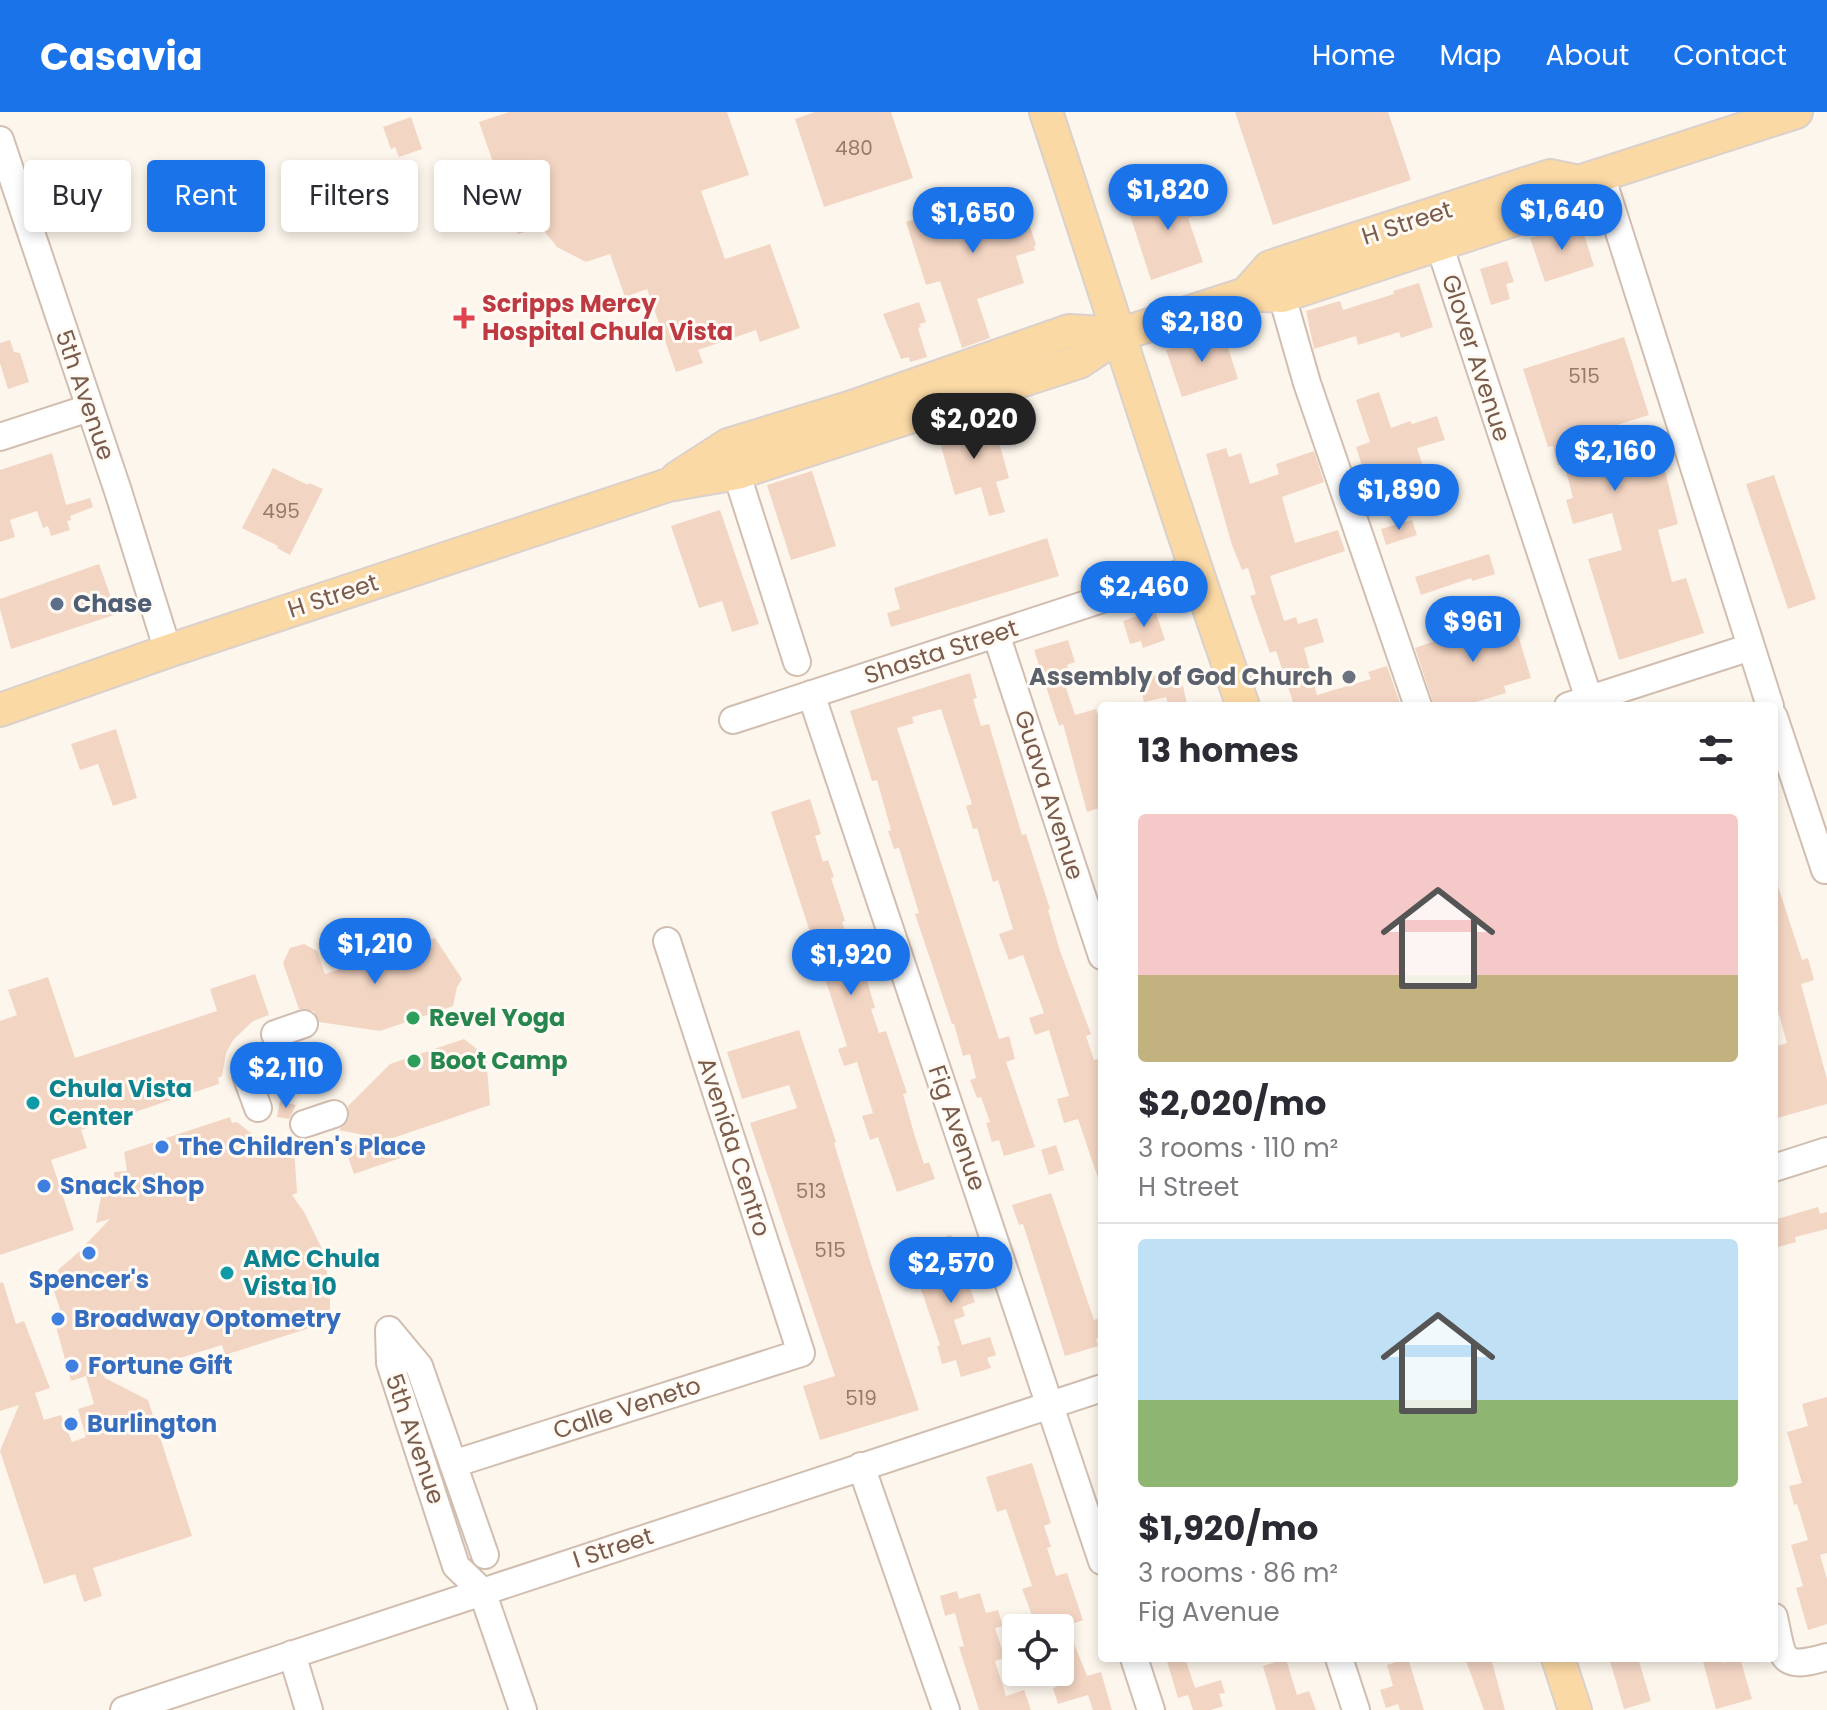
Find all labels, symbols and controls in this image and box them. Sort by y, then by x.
text: Casavia [40,30,203,83]
text: Home [1312,36,1395,75]
text: Map [1439,36,1501,75]
text: About [1545,36,1629,75]
text: Contact [1673,36,1787,75]
house number: 480 [835,134,873,162]
chip: Buy [24,160,131,232]
chip: Rent [147,160,265,232]
chip: Filters [281,160,418,232]
chip: New [434,160,550,232]
pin: $1,820 [1103,164,1233,232]
text: $1,820 [1127,172,1210,208]
pin: $1,640 [1497,184,1627,252]
pin: $1,650 [908,187,1038,255]
street label: H Street [1357,192,1456,253]
text: $1,640 [1519,192,1605,228]
text: $1,650 [931,195,1015,231]
street label: Glover Avenue [1434,270,1519,446]
place label: Scripps Mercy Hospital Chula Vista [482,287,733,348]
pin: $2,180 [1137,296,1267,364]
text: $2,180 [1161,304,1244,340]
marker: Scripps Mercy Hospital Chula Vista [453,307,475,329]
street label: 5th Avenue [48,325,123,464]
house number: 515 [1568,362,1600,390]
pin: $2,020 [909,393,1039,461]
text: $2,020 [930,401,1018,437]
pin: $2,160 [1550,425,1680,493]
text: $2,160 [1574,433,1656,469]
pin: $1,890 [1334,464,1464,532]
text: $1,890 [1357,472,1441,508]
house number: 495 [262,497,300,525]
pin: $2,460 [1079,561,1209,629]
street label: H Street [283,565,382,626]
text: $2,460 [1099,569,1189,605]
place label: Chase [73,587,152,620]
marker: Chase [48,595,66,613]
pin: $961 [1426,596,1520,664]
text: $961 [1443,604,1503,640]
street label: Shasta Street [860,611,1022,692]
place label: Assembly of God Church [1029,660,1333,693]
marker: Assembly of God Church [1340,668,1358,686]
street label: Guava Avenue [1007,706,1092,884]
text: 13 homes [1138,726,1299,774]
icon: filters [1694,728,1738,772]
icon: home [1366,866,1510,1010]
pin: $1,210 [310,918,440,986]
text: $1,210 [337,926,413,962]
pin: $1,920 [786,929,916,997]
text: $1,920 [810,937,892,973]
place label: Revel Yoga [429,1001,565,1034]
marker: Revel Yoga [404,1009,422,1027]
pin: $2,110 [221,1042,351,1110]
place label: Boot Camp [430,1044,568,1077]
text: $2,110 [248,1050,324,1086]
marker: Boot Camp [405,1052,423,1070]
street label: Avenida Centro [690,1053,779,1241]
street label: Fig Avenue [921,1061,994,1195]
place label: Chula Vista Center [49,1072,192,1133]
text: $2,020/mo [1138,1079,1326,1127]
marker: Chula Vista Center [24,1094,42,1112]
place label: The Children's Place [178,1130,426,1163]
text: 3 rooms · 110 m² [1138,1130,1338,1166]
marker: The Children's Place [153,1138,171,1156]
place label: Snack Shop [60,1169,204,1202]
text: H Street [1138,1169,1239,1205]
marker: Snack Shop [35,1177,53,1195]
house number: 513 [796,1177,826,1205]
house number: 515 [814,1236,846,1264]
pin: $2,570 [886,1237,1016,1305]
place label: AMC Chula Vista 10 [243,1242,380,1303]
marker: Spencer's [80,1244,98,1262]
text: $2,570 [907,1245,995,1281]
place label: Spencer's [29,1263,149,1296]
marker: AMC Chula Vista 10 [218,1264,236,1282]
icon: home [1366,1291,1510,1435]
place label: Broadway Optometry [74,1302,342,1335]
marker: Broadway Optometry [49,1310,67,1328]
place label: Fortune Gift [88,1349,232,1382]
marker: Fortune Gift [63,1357,81,1375]
street label: Calle Veneto [549,1368,705,1447]
street label: 5th Avenue [378,1369,453,1508]
house number: 519 [845,1384,877,1412]
place label: Burlington [87,1407,217,1440]
marker: Burlington [62,1415,80,1433]
text: $1,920/mo [1138,1504,1318,1552]
street label: I Street [568,1519,657,1576]
text: 3 rooms · 86 m² [1138,1555,1338,1591]
text: Fig Avenue [1138,1594,1280,1630]
map controls [1002,1614,1074,1686]
button: locate [1002,1614,1074,1686]

